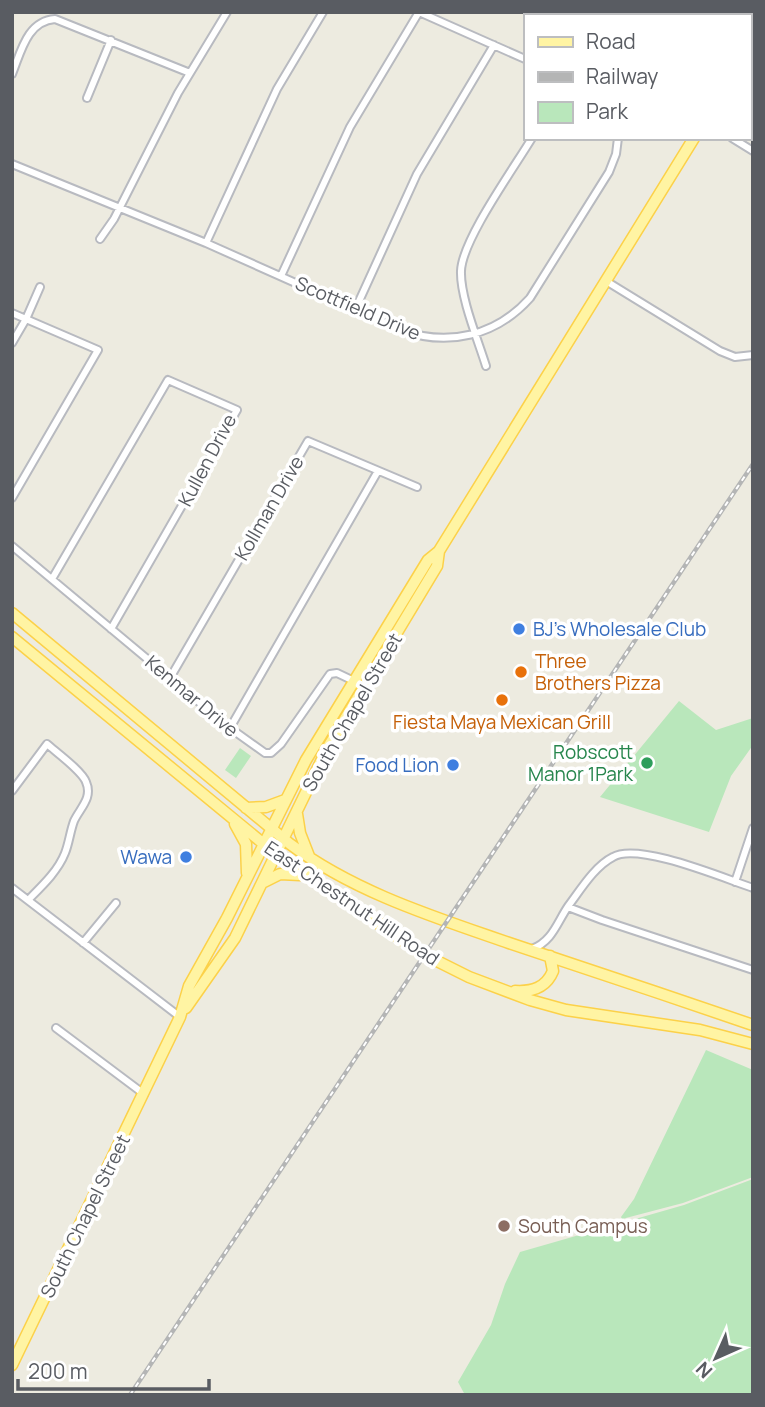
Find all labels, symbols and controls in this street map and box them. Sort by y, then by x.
legend [524,14,751,140]
text: Road [586,27,636,55]
text: Railway [586,62,658,90]
text: Park [586,97,628,125]
street label: Scottfield Drive [291,270,425,346]
street label: Kullen Drive [172,409,242,511]
street label: Kollman Drive [229,451,309,565]
place label: BJ's Wholesale Club [533,616,706,642]
marker: BJ's Wholesale Club [511,621,527,637]
street label: South Chapel Street [296,628,408,796]
place label: Three Brothers Pizza [535,648,661,696]
street label: Kenmar Drive [140,649,244,743]
marker: Three Brothers Pizza [513,664,529,680]
marker: Fiesta Maya Mexican Grill [494,692,510,708]
place label: Fiesta Maya Mexican Grill [393,709,611,735]
place label: Robscott Manor 1Park [528,739,634,787]
place label: Food Lion [356,752,439,778]
marker: Robscott Manor 1Park [639,755,655,771]
marker: Food Lion [445,757,461,773]
street label: East Chestnut Hill Road [260,835,444,971]
place label: Wawa [120,844,172,870]
marker: Wawa [178,849,194,865]
street label: South Chapel Street [34,1130,136,1302]
place label: South Campus [518,1213,648,1239]
marker: South Campus [496,1218,512,1234]
north arrow [681,1323,751,1393]
scale bar [18,1348,208,1392]
text: N [690,1356,718,1384]
text: 200 m [28,1357,88,1385]

